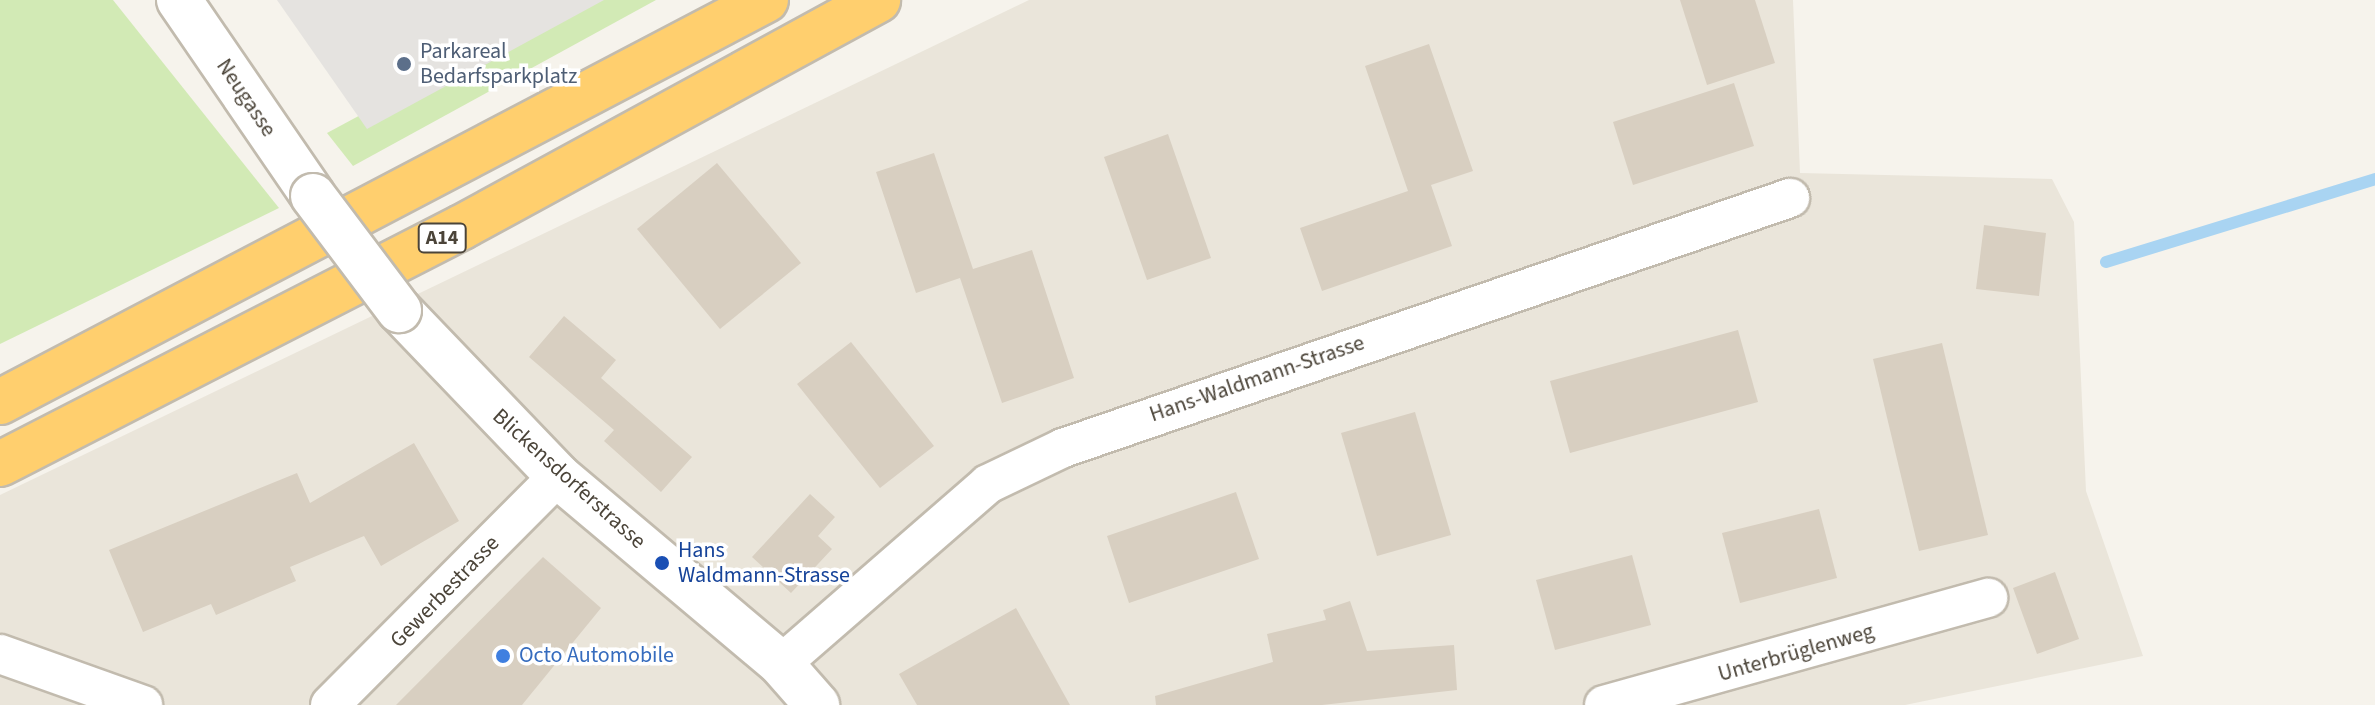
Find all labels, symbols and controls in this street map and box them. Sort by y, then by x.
place label: Parkareal Bedarfsparkplatz [420,38,577,90]
street label: Neugasse [210,54,282,142]
marker: Parkareal Bedarfsparkplatz [395,55,413,73]
road number: A14 [416,222,468,254]
street label: Hans-Waldmann-Strasse [1146,330,1368,428]
street label: Blickensdorferstrasse [487,403,651,555]
street label: Gewerbestrasse [385,530,505,654]
place label: Hans Waldmann-Strasse [678,537,850,588]
marker: Hans Waldmann-Strasse [653,554,671,572]
street label: Unterbrüglenweg [1715,618,1877,688]
place label: Octo Automobile [519,643,674,669]
marker: Octo Automobile [494,647,512,665]

